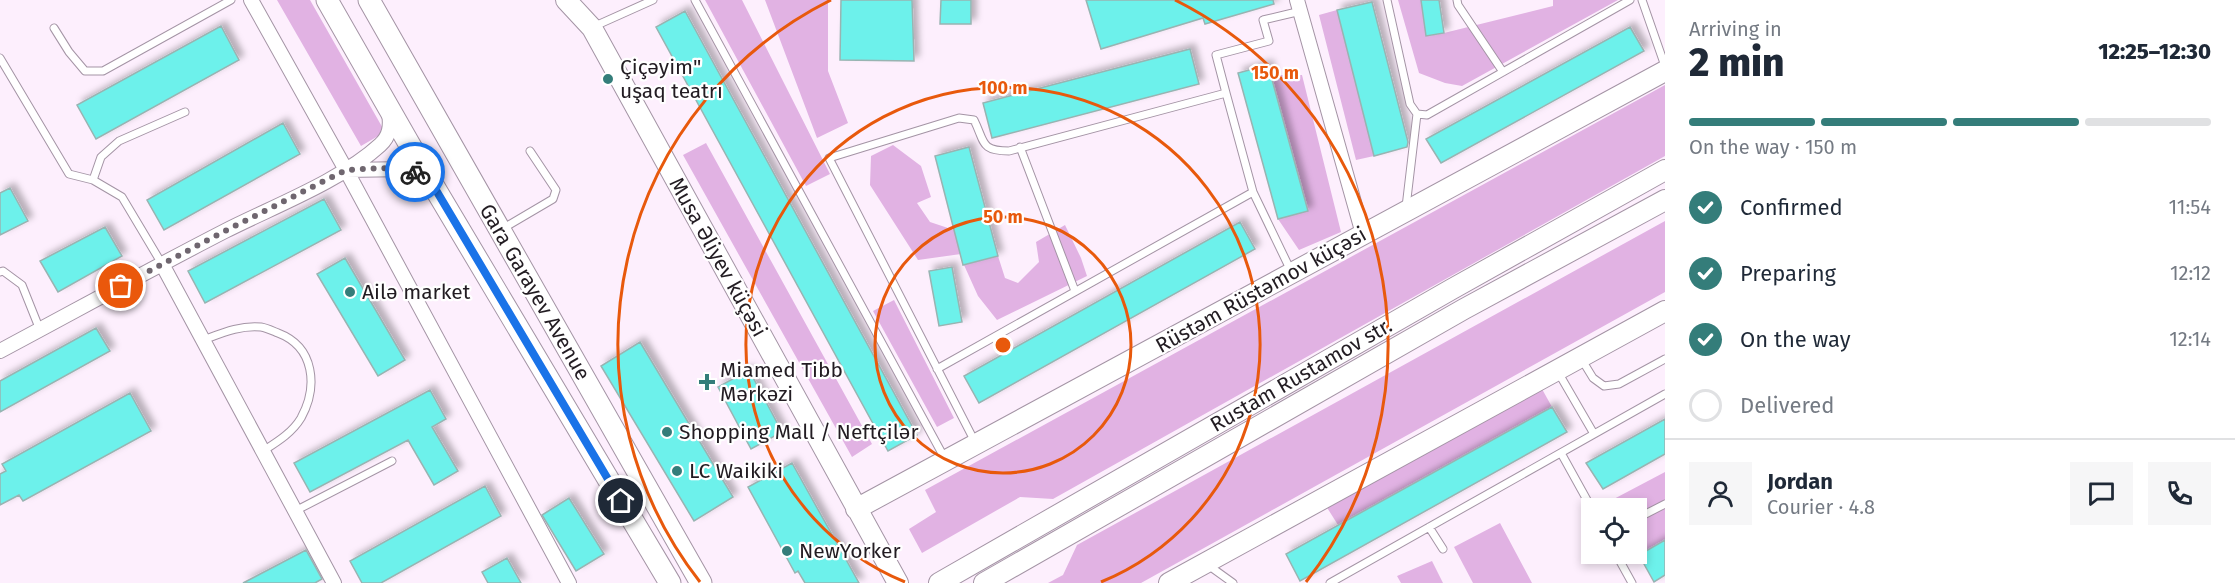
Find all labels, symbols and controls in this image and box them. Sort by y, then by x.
text: Arriving in [1689,17,1782,41]
text: 12:25–12:30 [2098,38,2211,65]
text: 2 min [1689,40,1785,86]
place label: Çiçəyim" uşaq teatrı [620,54,723,104]
text: 150 m [1251,62,1299,84]
marker: Çiçəyim" uşaq teatrı [601,72,615,86]
text: 100 m [979,77,1027,99]
text: On the way · 150 m [1689,135,1857,159]
courier [385,142,445,202]
icon: bike [399,156,432,189]
street label: Musa Əliyev küçəsi [663,173,773,341]
icon: check [1689,191,1722,224]
text: Confirmed [1740,194,1843,221]
text: 11:54 [2168,195,2211,219]
street label: Gara Garayev Avenue [474,199,596,385]
text: 50 m [983,206,1023,228]
street label: Rüstəm Rüstəmov küçəsi [1151,221,1371,359]
icon: check [1689,257,1722,290]
pin [95,260,146,311]
text: Preparing [1740,260,1836,287]
text: 12:12 [2170,261,2211,285]
icon: bag [104,269,137,302]
place label: Ailə market [362,279,471,305]
marker: Ailə market [343,285,357,299]
street label: Rustam Rustamov str. [1205,312,1397,438]
icon: check [1689,323,1722,356]
text: On the way [1740,326,1851,353]
text: 12:14 [2169,327,2211,351]
centre of rings [993,335,1013,355]
place label: Miamed Tibb Mərkəzi [720,357,843,407]
marker: Miamed Tibb Mərkəzi [698,373,716,391]
text: Delivered [1740,392,1835,419]
place label: Shopping Mall / Neftçilәr [679,419,919,445]
marker: Shopping Mall / Neftçilәr [660,425,674,439]
place label: LC Waikiki [689,458,783,484]
button: person [1689,462,1752,525]
button: chat [2070,462,2133,525]
button: phone [2148,462,2211,525]
marker: LC Waikiki [670,464,684,478]
text: Jordan [1767,468,1833,495]
pin [595,475,646,526]
icon: home [604,484,637,517]
text: Courier · 4.8 [1767,495,1875,519]
map controls [1581,498,1647,564]
button: locate [1581,498,1647,564]
place label: NewYorker [799,538,901,564]
marker: NewYorker [780,544,794,558]

